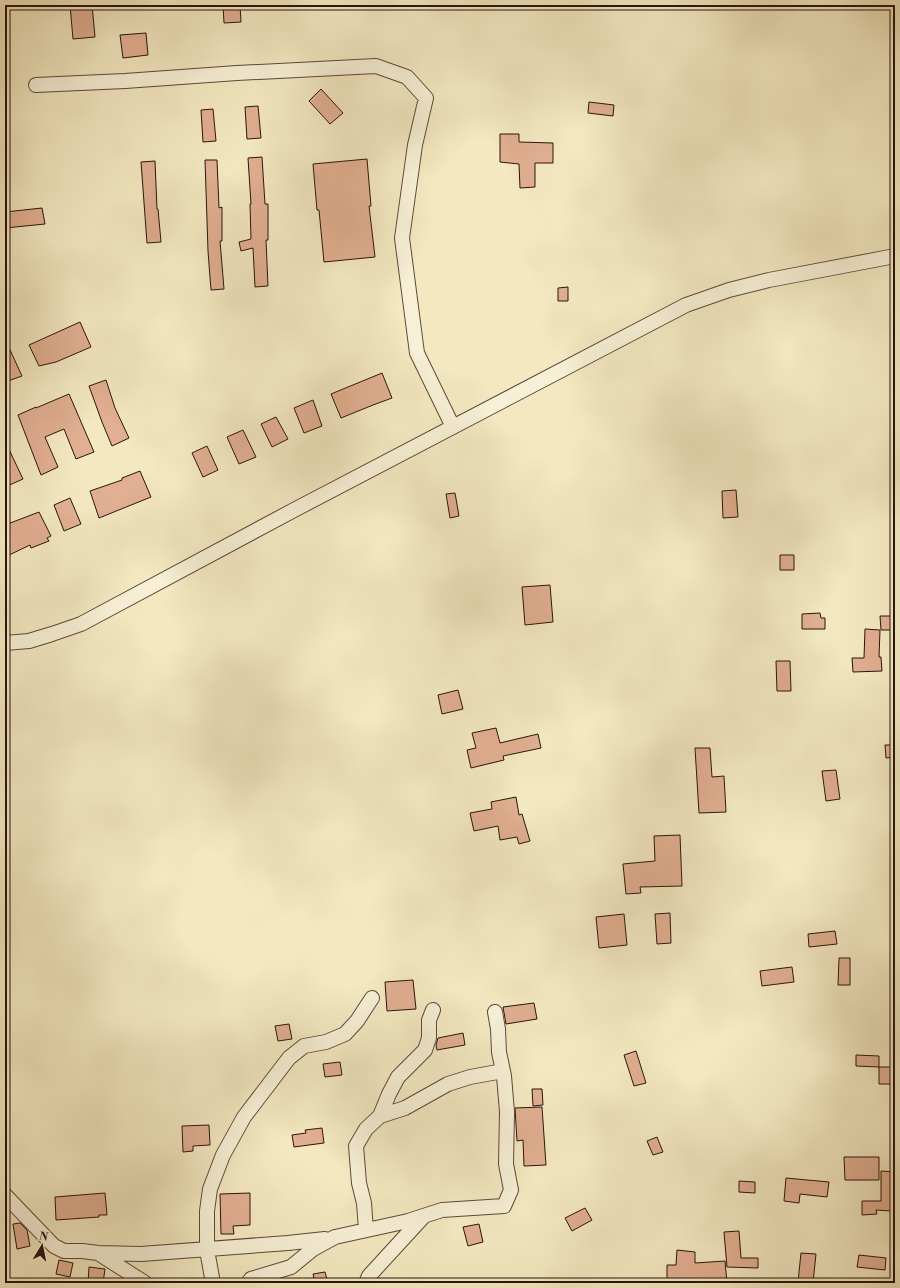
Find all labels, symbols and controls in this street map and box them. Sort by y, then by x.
north arrow [22,1226,62,1266]
text: N [38,1229,49,1245]

